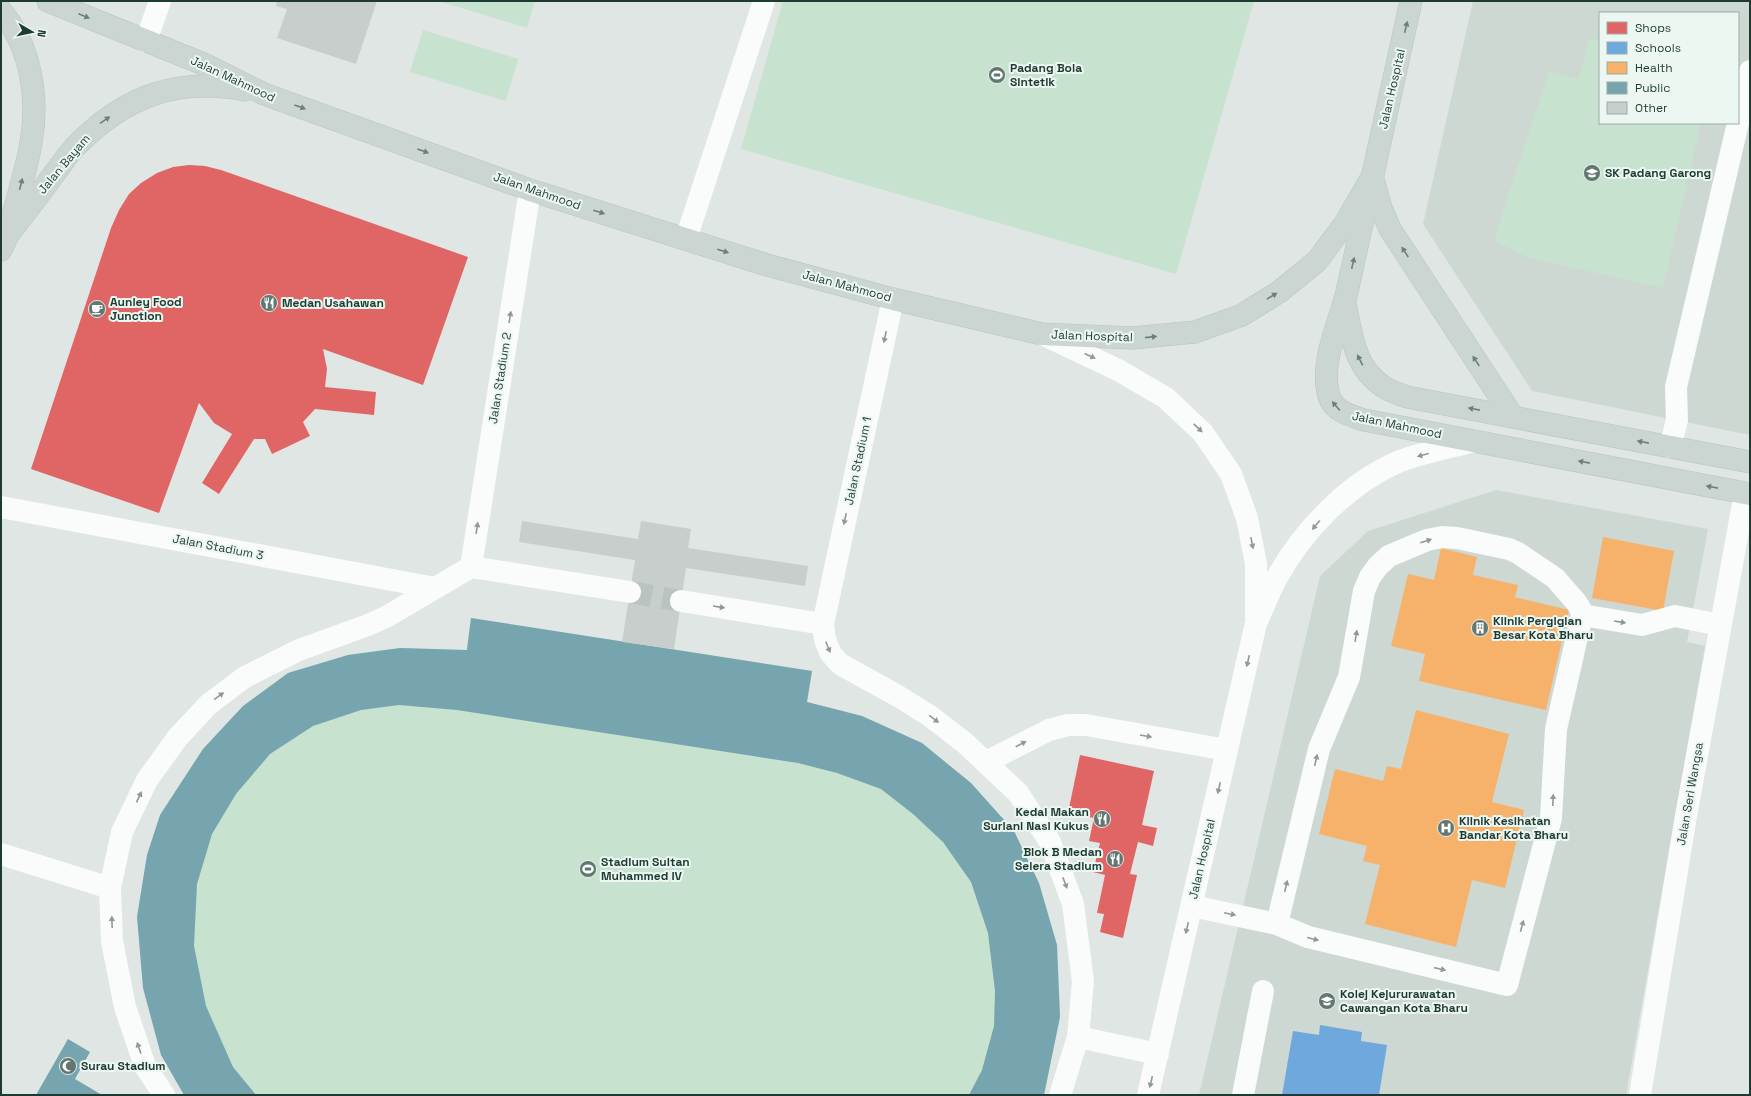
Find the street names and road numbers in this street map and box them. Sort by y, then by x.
street label: Jalan Hospital [1375,47,1409,131]
street label: Jalan Mahmood [188,52,278,106]
street label: Jalan Bayam [34,131,94,197]
street label: Jalan Mahmood [491,169,583,213]
street label: Jalan Mahmood [801,266,893,306]
street label: Jalan Hospital [1051,327,1133,345]
street label: Jalan Stadium 2 [485,331,515,425]
street label: Jalan Mahmood [1351,408,1443,442]
street label: Jalan Stadium 1 [841,415,875,507]
street label: Jalan Stadium 3 [171,530,265,564]
street label: Jalan Seri Wangsa [1673,741,1707,847]
street label: Jalan Hospital [1185,817,1219,901]

